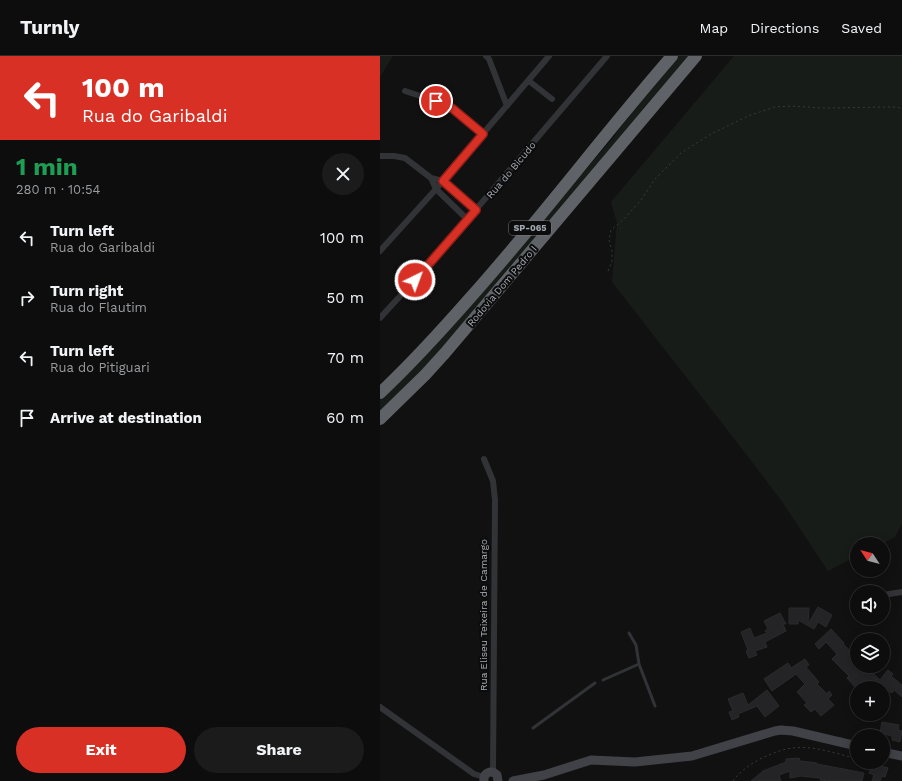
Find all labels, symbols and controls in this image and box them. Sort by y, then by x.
text: Turnly [20,16,80,39]
text: Map [700,20,728,36]
text: Directions [750,20,819,36]
text: Saved [841,20,882,36]
text: 100 m [82,71,165,104]
icon: left [16,72,68,124]
pin [419,84,453,118]
icon: arrive [425,90,447,112]
text: Rua do Garibaldi [82,105,227,126]
street label: Rua do Bicudo [484,139,538,201]
text: 1 min [16,153,78,181]
button: close [322,153,364,195]
text: 280 m · 10:54 [16,182,101,197]
road number: SP-065 [509,221,551,235]
text: Turn left [50,222,114,240]
icon: left [16,227,38,249]
text: 100 m [320,229,364,247]
text: Rua do Garibaldi [50,240,155,255]
street label: Rodovia Dom Pedro I [465,243,539,329]
position arrow [394,259,436,301]
text: Turn right [50,282,123,300]
icon: right [16,287,38,309]
text: 50 m [327,289,364,307]
text: Rua do Flautim [50,300,147,315]
text: Turn left [50,342,114,360]
icon: left [16,347,38,369]
text: 70 m [327,349,364,367]
text: Rua do Pitiguari [50,360,150,375]
icon: arrive [16,407,38,429]
text: Arrive at destination [50,409,202,427]
text: 60 m [326,409,364,427]
north arrow [850,537,890,577]
map controls [850,537,890,769]
street label: Rua Eliseu Teixeira de Camargo [478,539,489,691]
button: sound [850,585,890,625]
button: layers [850,633,890,673]
button: + [850,681,890,721]
button: Exit [16,727,186,773]
button: Share [194,727,364,773]
button: − [850,729,890,769]

